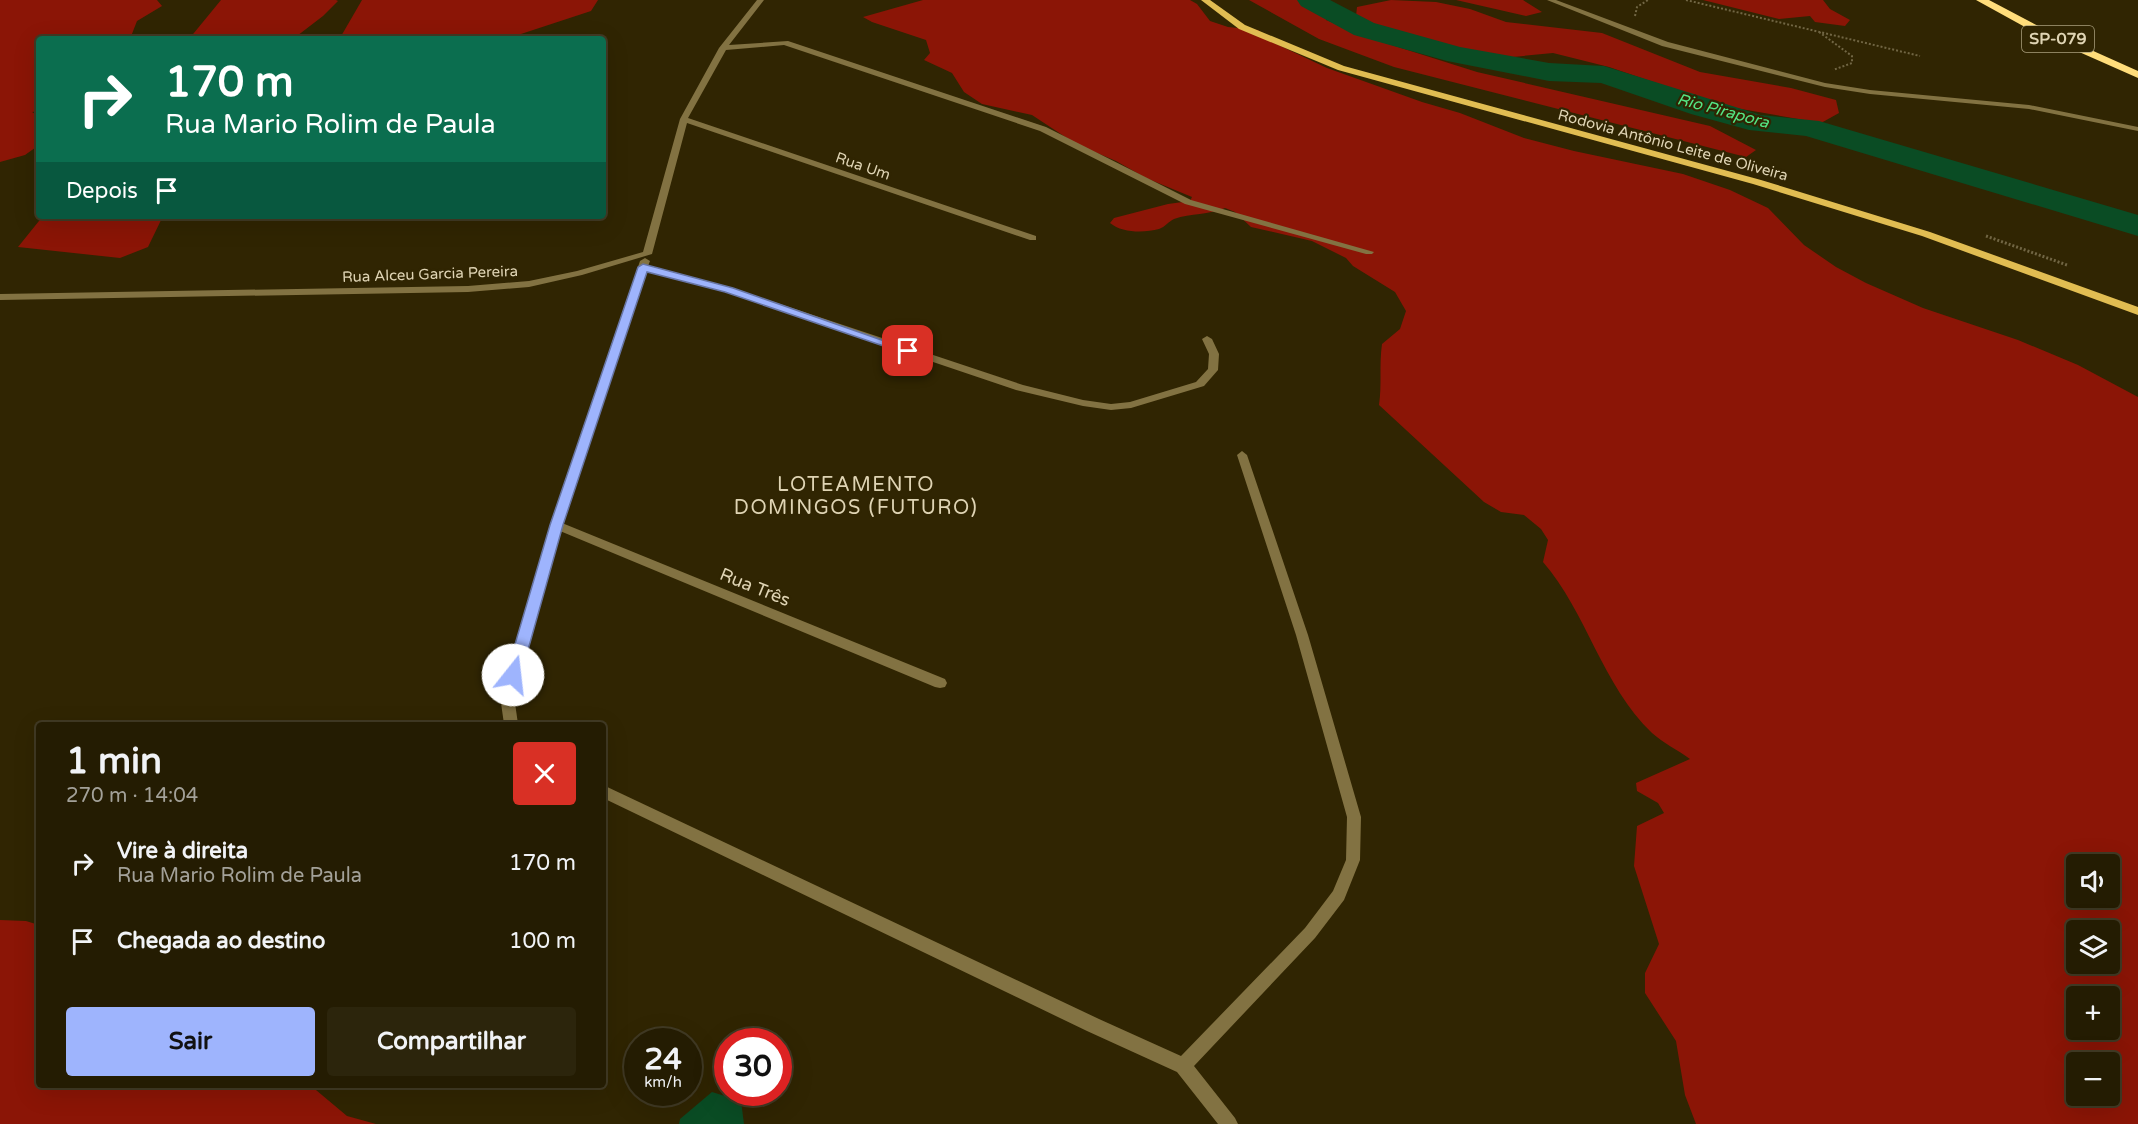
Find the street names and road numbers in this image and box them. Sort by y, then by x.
road number: SP-079 [2022,26,2094,52]
street label: Rodovia Antônio Leite de Oliveira [1556,106,1790,184]
street label: Rua Um [833,148,893,184]
street label: Rua Alceu Garcia Pereira [342,262,518,286]
street label: Rua Três [717,563,793,611]

